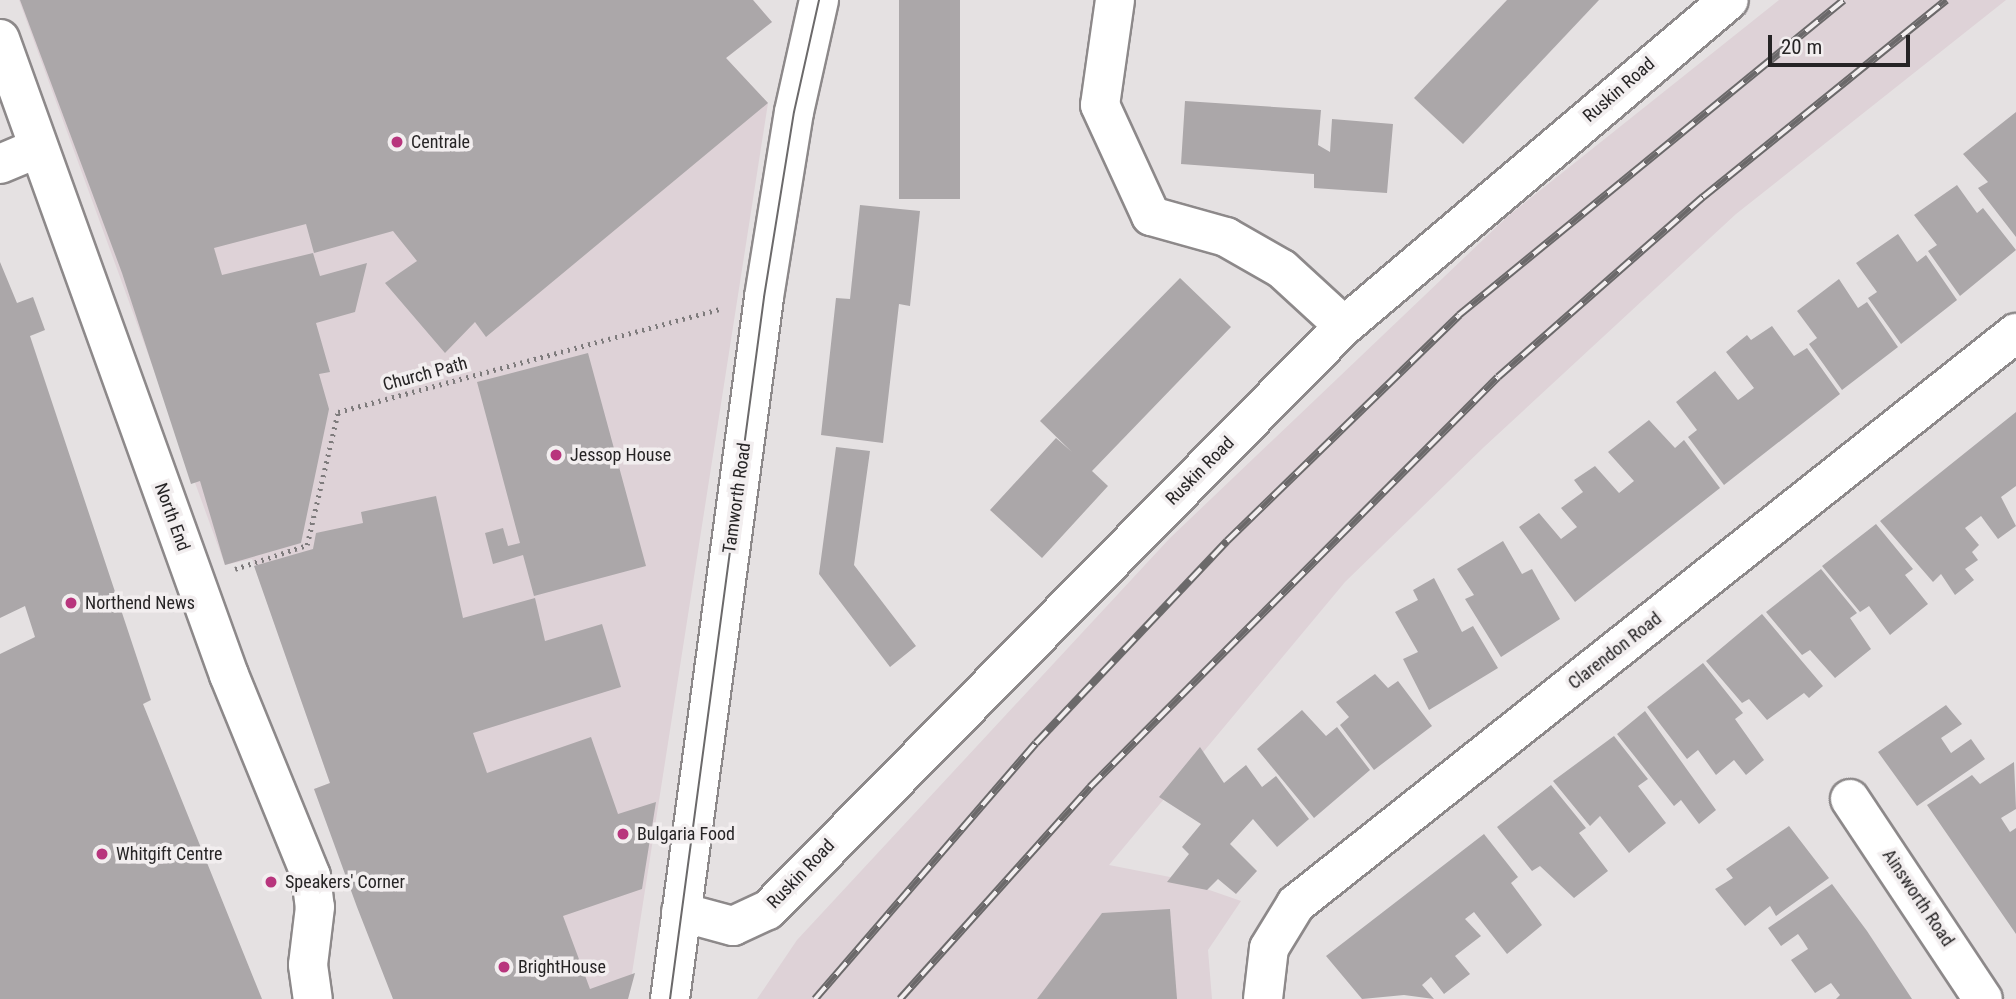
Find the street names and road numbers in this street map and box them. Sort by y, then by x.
street label: Ruskin Road [1579,53,1659,127]
street label: Church Path [380,352,470,396]
street label: Ruskin Road [1161,432,1239,510]
street label: Tamworth Road [719,441,755,555]
street label: North End [150,480,194,554]
street label: Clarendon Road [1564,608,1666,694]
street label: Ruskin Road [763,835,839,913]
street label: Ainsworth Road [1878,845,1958,951]

